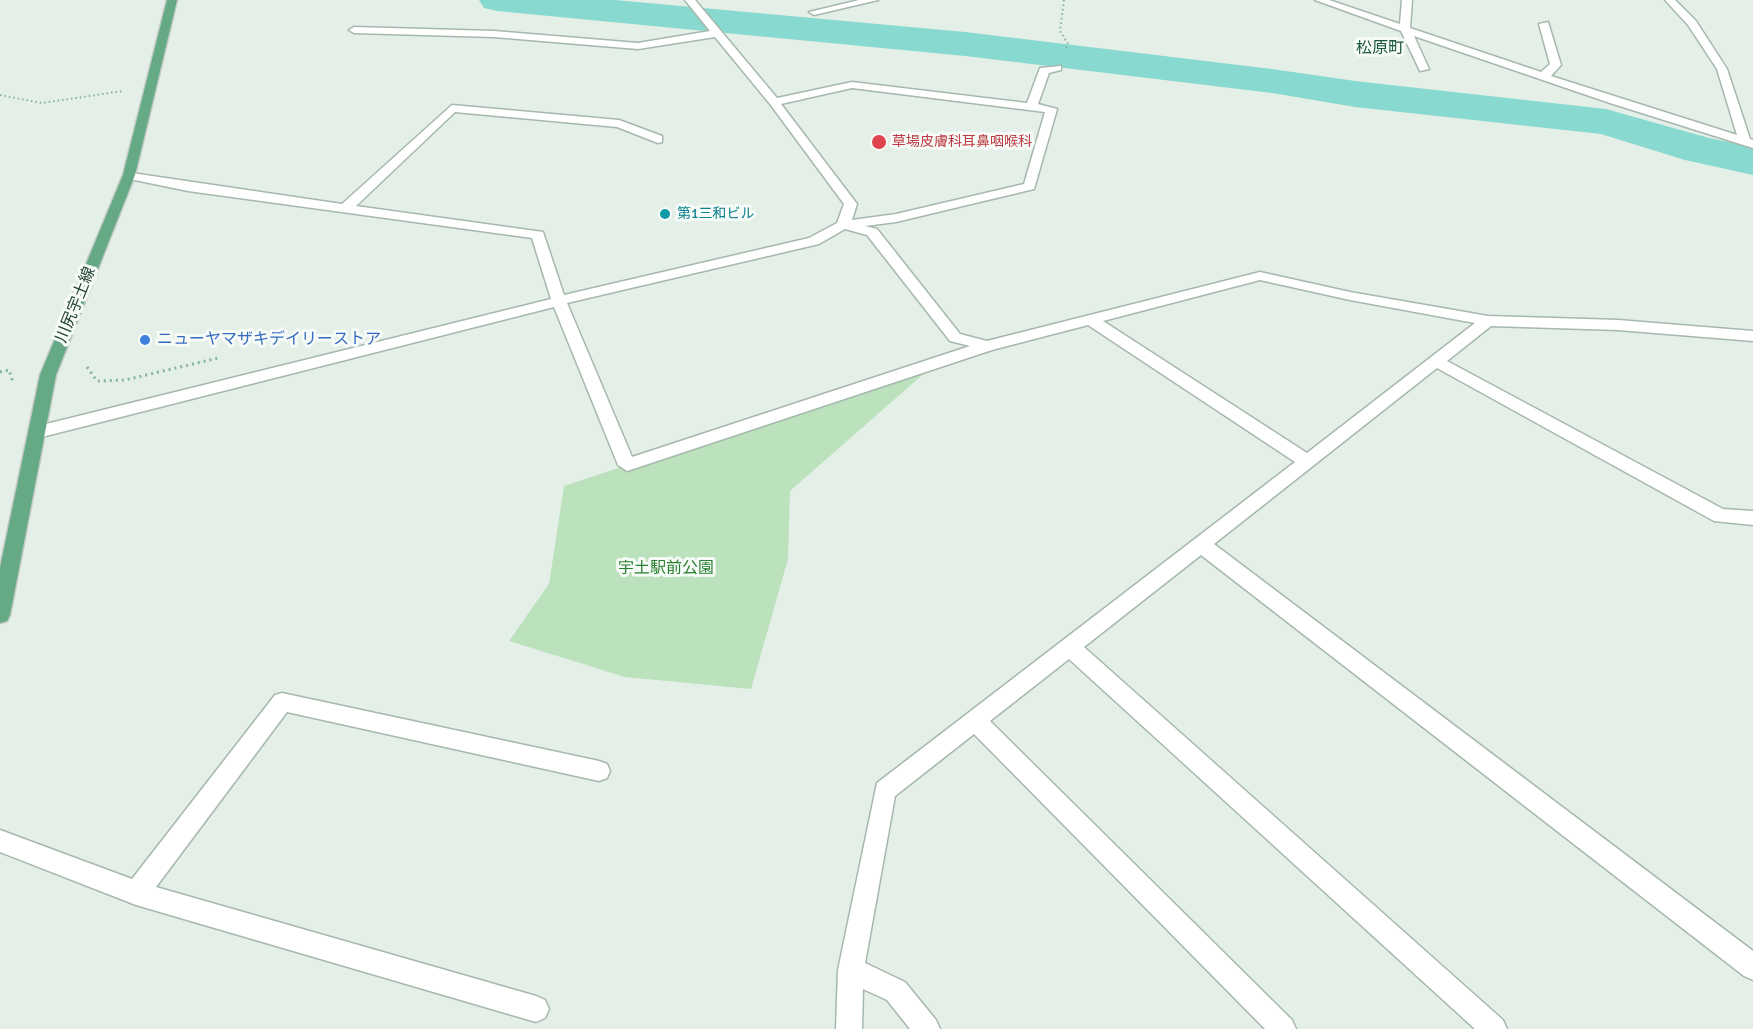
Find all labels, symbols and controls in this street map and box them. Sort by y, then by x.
district label: 松原町 [1356,39,1404,59]
marker: 草場皮膚科耳鼻咽喉科 [870,133,888,151]
place label: 草場皮膚科耳鼻咽喉科 [892,134,1032,150]
place label: 第1三和ビル [677,206,755,222]
marker: 第1三和ビル [658,207,672,221]
street label: 川尻宇土線 [52,264,100,346]
place label: ニューヤマザキデイリーストア [157,330,381,350]
marker: ニューヤマザキデイリーストア [138,333,152,347]
park label: 宇土駅前公園 [618,559,714,579]

